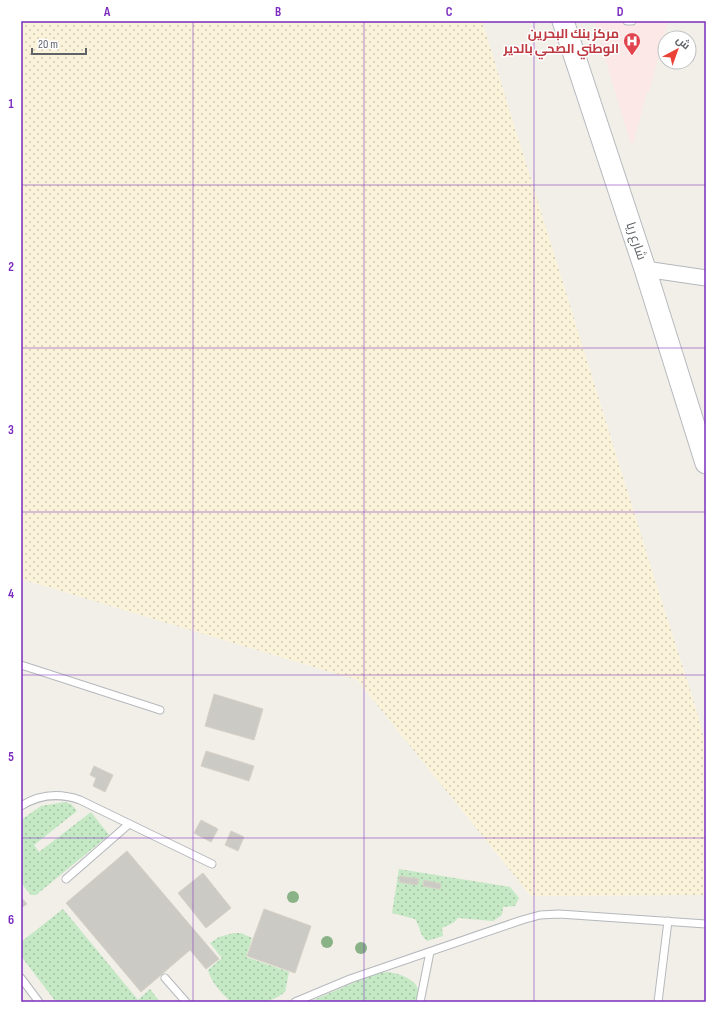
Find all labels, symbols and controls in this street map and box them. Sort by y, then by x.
text: A [103,4,111,20]
text: B [275,4,281,20]
text: C [446,4,453,20]
text: D [617,4,624,20]
place label: مركز بنك البحرين الوطني الصحي بالدير [503,26,619,60]
scale bar [32,30,86,56]
north arrow [657,30,697,70]
hospital icon: مركز بنك البحرين الوطني الصحي بالدير [622,31,642,56]
text: ش [674,33,693,52]
text: 20 m [38,37,58,52]
text: 1 [8,96,14,112]
street label: شارع ريا [622,220,650,262]
text: 2 [8,259,14,275]
text: 3 [8,422,14,438]
text: 4 [8,586,14,602]
text: 5 [8,749,14,765]
text: 6 [8,912,14,928]

